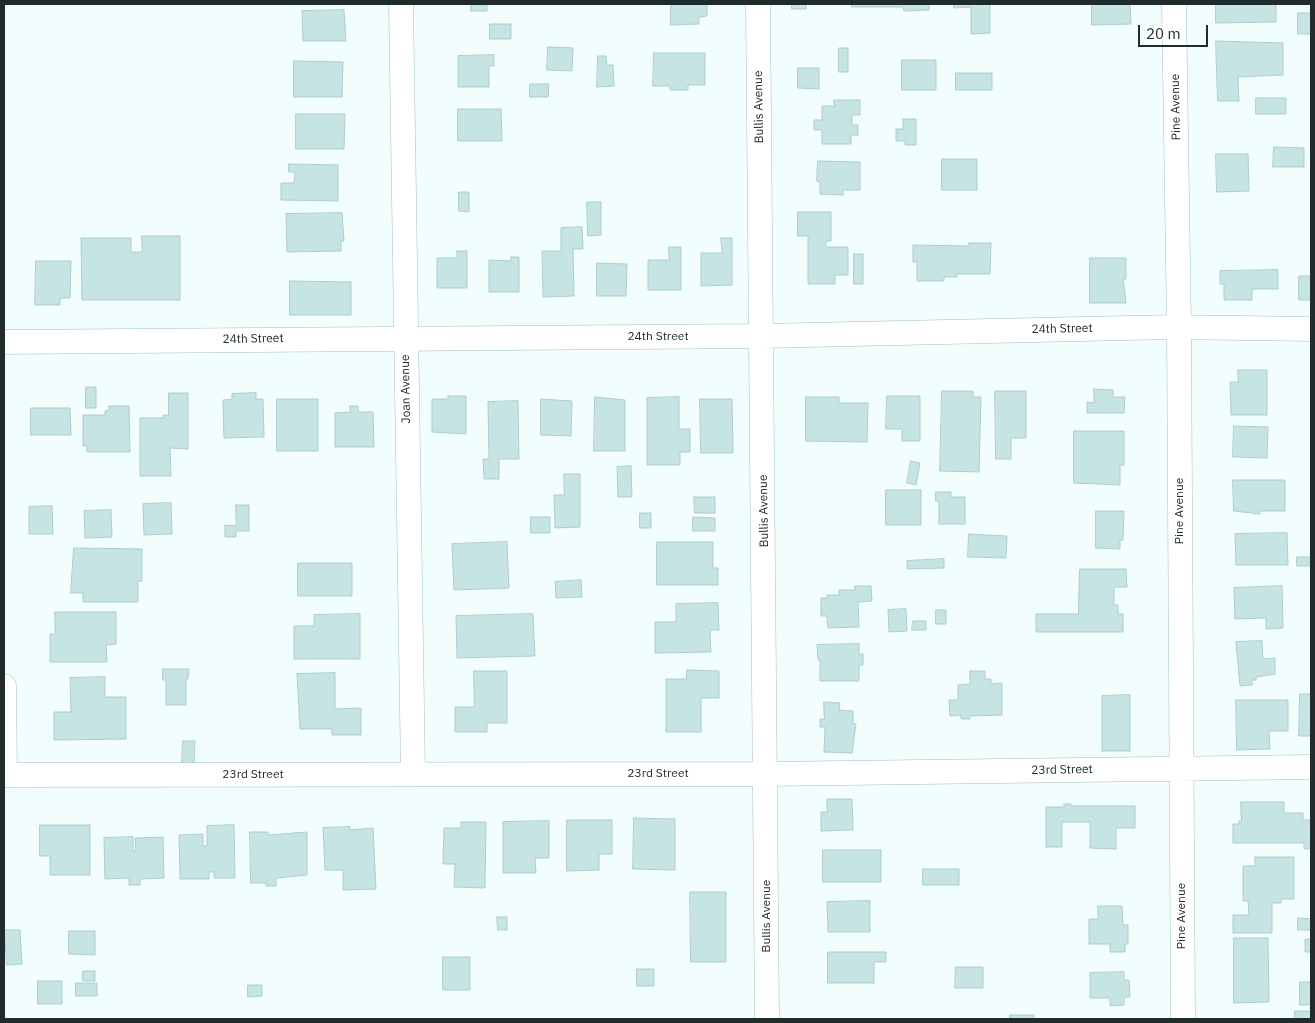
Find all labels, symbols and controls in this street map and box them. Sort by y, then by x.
scale bar [1140,15,1210,47]
text: 20 m [1146,24,1181,43]
street label: Bullis Avenue [751,70,767,144]
street label: Pine Avenue [1168,74,1184,140]
street label: 24th Street [1031,321,1093,337]
street label: 24th Street [627,330,689,344]
street label: 24th Street [222,331,284,347]
street label: Joan Avenue [398,354,414,424]
street label: Bullis Avenue [756,474,772,548]
street label: Pine Avenue [1173,478,1187,544]
street label: 23rd Street [1031,762,1093,778]
street label: 23rd Street [627,767,689,781]
street label: 23rd Street [222,768,284,782]
street label: Bullis Avenue [760,880,774,952]
street label: Pine Avenue [1175,883,1189,949]

